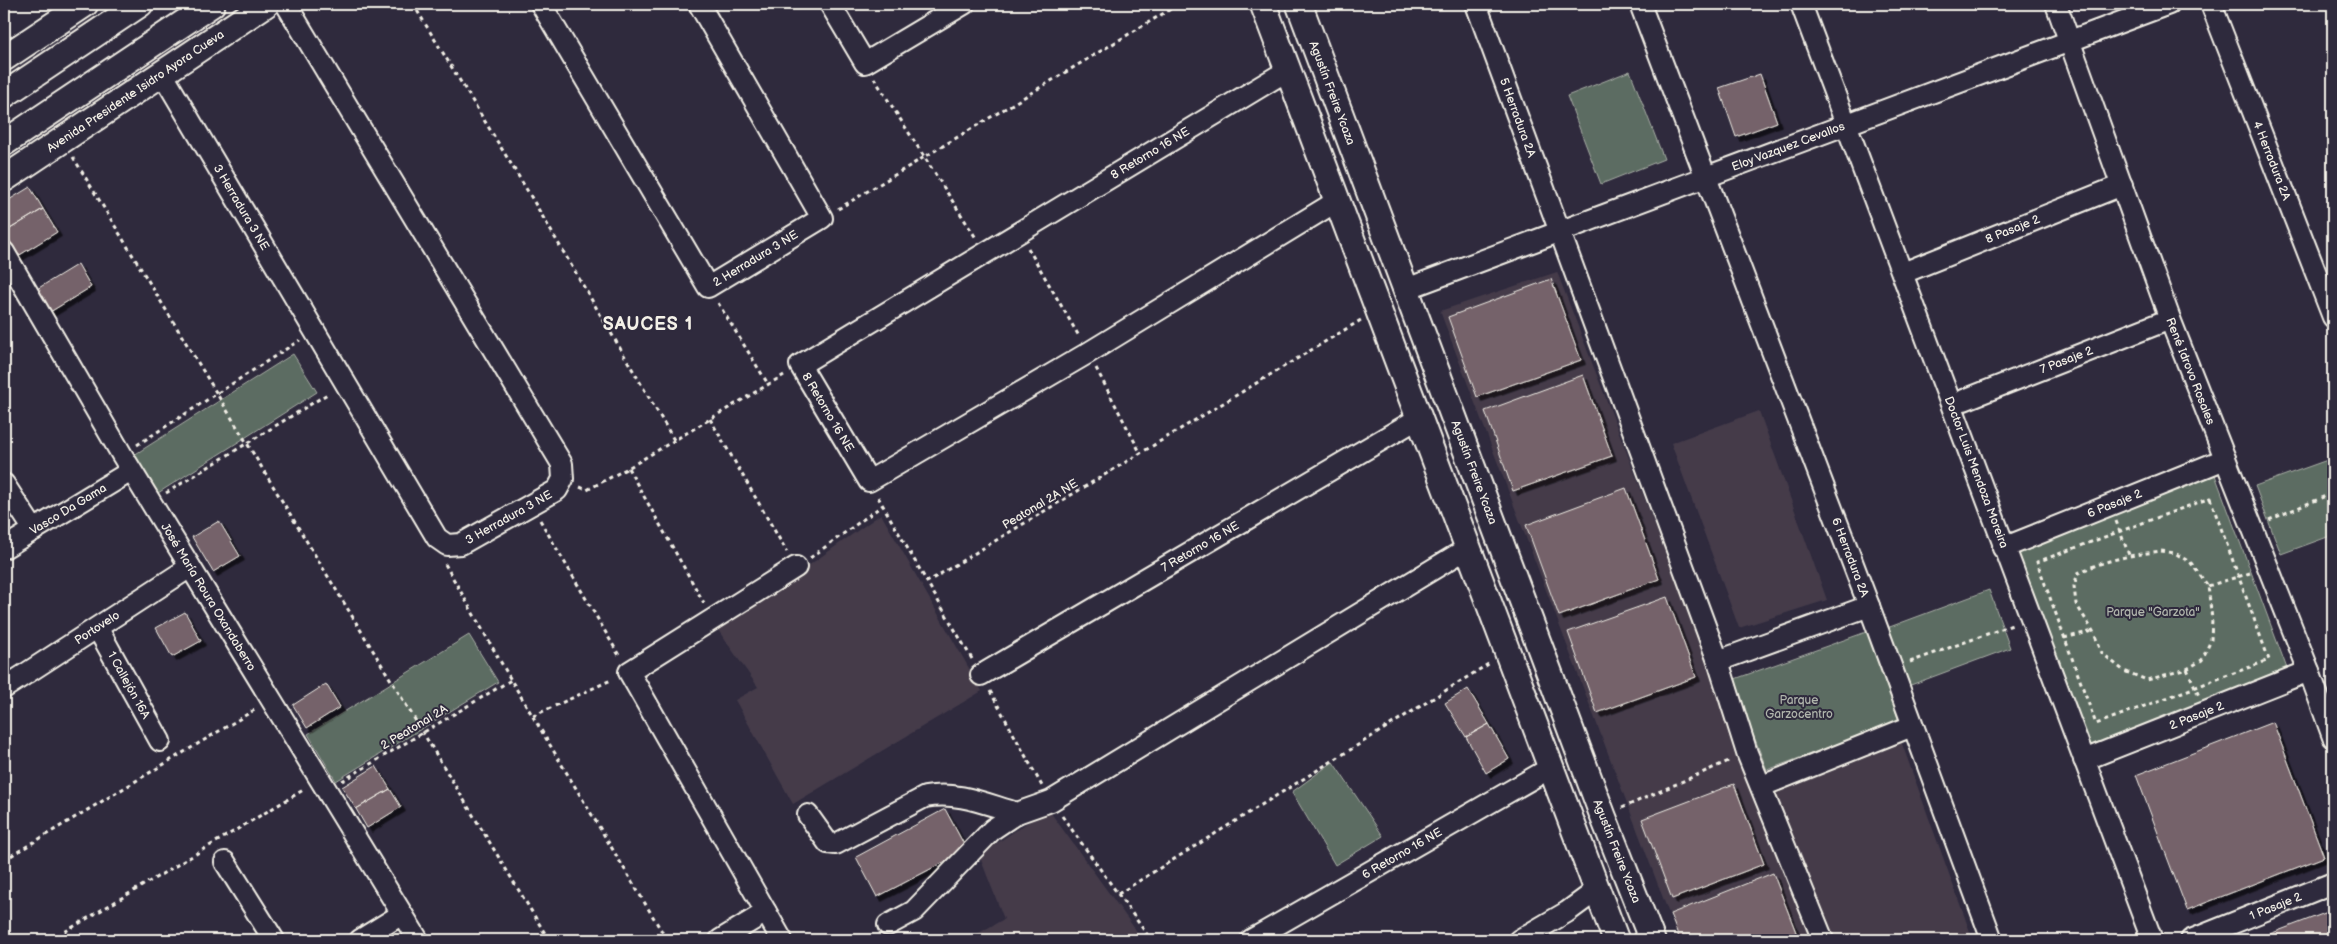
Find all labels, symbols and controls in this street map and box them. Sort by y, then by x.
street label: Avenida Presidente Isidro Ayora Cueva [44,27,227,156]
street label: Agustín Freire Ycaza [1306,39,1358,147]
street label: 5 Herradura 2A [1496,76,1539,160]
street label: Eloy Vazquez Cevallos [1730,119,1847,175]
street label: 4 Herradura 2A [2249,119,2294,203]
street label: 8 Retorno 16 NE [1108,124,1192,183]
street label: 3 Herradura 3 NE [210,162,272,253]
street label: 8 Pasaje 2 [1983,212,2042,247]
street label: 2 Herradura 3 NE [710,227,801,290]
district label: SAUCES 1 [603,314,693,335]
street label: René Idrovo Rosales [2162,316,2218,427]
street label: 7 Pasaje 2 [2038,343,2095,377]
street label: 8 Retorno 16 NE [798,370,857,455]
street label: Doctor Luis Mendoza Moreira [1941,394,2011,550]
street label: Agustín Freire Ycaza [1448,418,1500,527]
street label: Peatonal 2A NE [1000,476,1081,533]
street label: Vasco Da Gama [27,481,110,538]
street label: 6 Pasaje 2 [2085,486,2144,521]
street label: 3 Herradura 3 NE [463,487,555,548]
street label: 6 Herradura 2A [1828,516,1872,600]
street label: 7 Retorno 16 NE [1159,518,1242,576]
street label: José María Roura Oxandaberro [157,520,259,674]
park label: Parque "Garzota" [2106,605,2200,620]
street label: Portovelo [72,608,123,648]
street label: 1 Callejón 16A [104,649,154,722]
park label: Parque Garzocentro [1765,693,1833,722]
street label: 2 Pasaje 2 [2167,698,2226,733]
street label: 2 Peatonal 2A [378,701,451,753]
street label: Agustín Freire Ycaza [1590,798,1644,905]
street label: 6 Retorno 16 NE [1359,825,1445,883]
street label: 1 Pasaje 2 [2247,889,2304,924]

